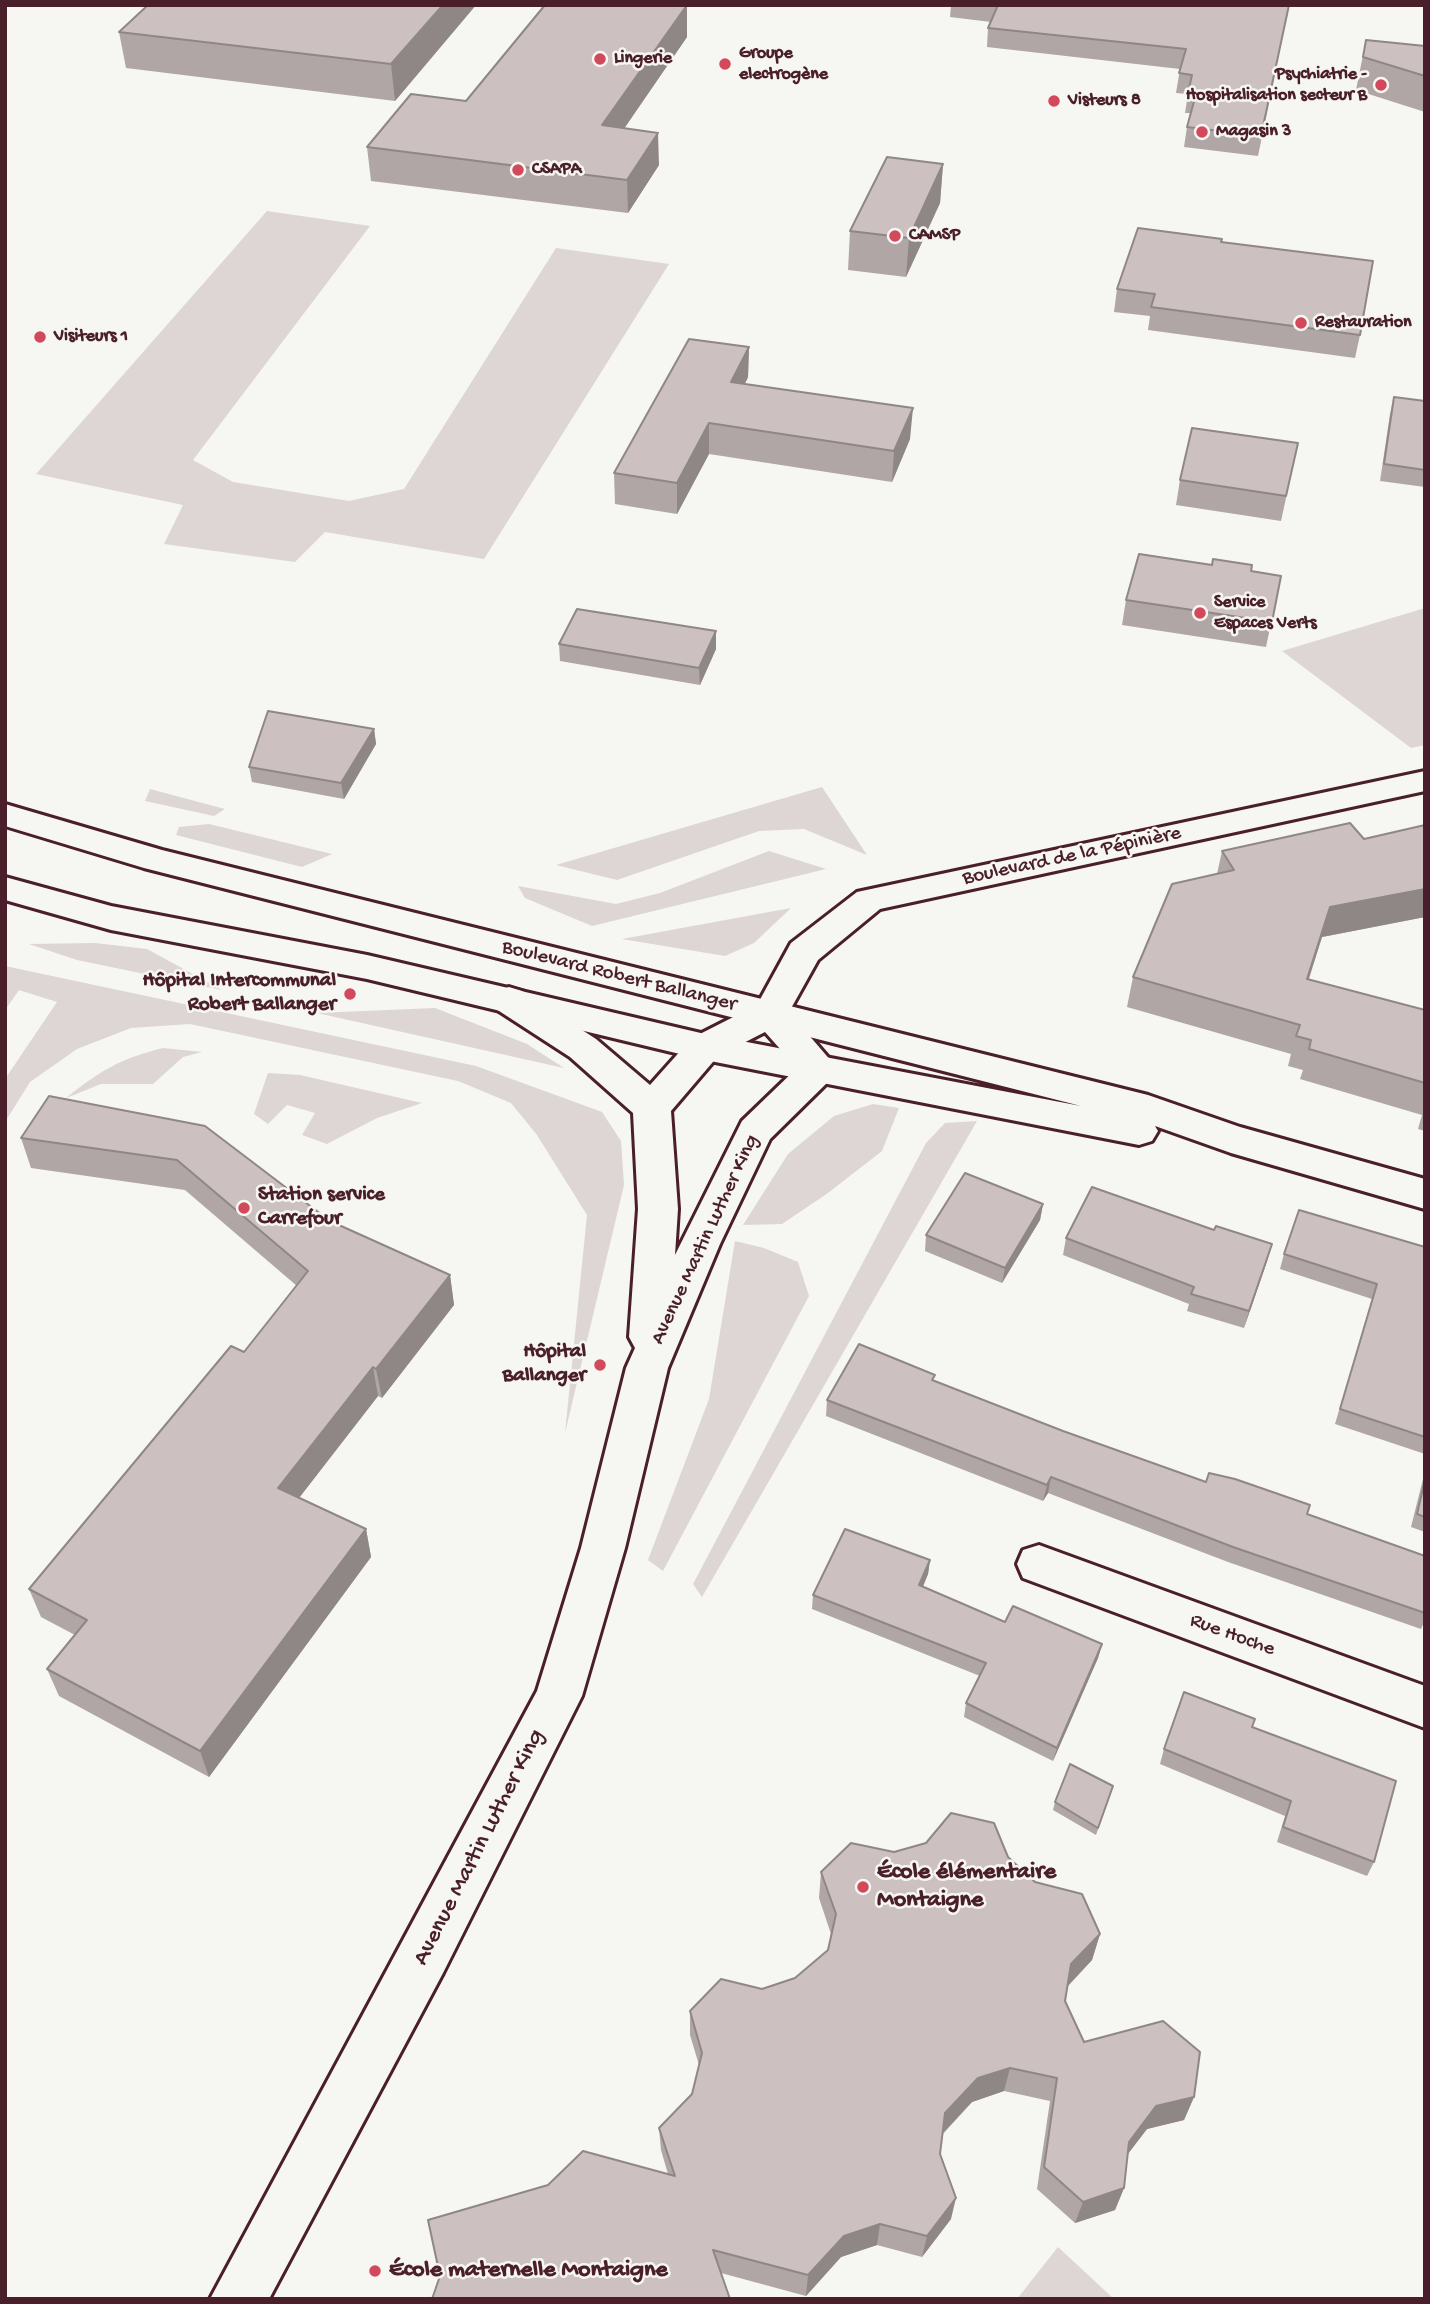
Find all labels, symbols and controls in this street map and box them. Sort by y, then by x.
place label: Groupe electrogène [739,43,828,86]
place label: Lingerie [614,48,672,70]
marker: Lingerie [592,51,608,67]
marker: Groupe electrogène [717,56,733,72]
place label: Psychiatrie - Hospitalisation secteur B [1186,64,1367,106]
marker: Psychiatrie - Hospitalisation secteur B [1373,77,1389,93]
place label: Visteurs 8 [1068,90,1141,112]
marker: Visteurs 8 [1046,93,1062,109]
place label: Magasin 3 [1216,121,1291,143]
marker: Magasin 3 [1194,124,1210,140]
place label: CSAPA [532,159,581,181]
marker: CSAPA [510,162,526,178]
place label: CAMSP [909,225,960,247]
marker: CAMSP [887,228,903,244]
place label: Restauration [1315,312,1412,334]
marker: Restauration [1293,315,1309,331]
place label: Visiteurs 1 [54,326,128,348]
marker: Visiteurs 1 [32,329,48,345]
place label: Service Espaces Verts [1214,592,1317,634]
marker: Service Espaces Verts [1192,605,1208,621]
street label: Boulevard de la Pépinière [960,822,1184,892]
street label: Boulevard Robert Ballanger [499,936,739,1018]
place label: Hôpital Intercommunal Robert Ballanger [143,969,336,1019]
marker: Hôpital Intercommunal Robert Ballanger [342,986,358,1002]
street label: Avenue Martin Luther King [646,1131,766,1349]
place label: Station service Carrefour [258,1183,385,1233]
marker: Station service Carrefour [236,1200,252,1216]
place label: Hôpital Ballanger [503,1340,586,1390]
marker: Hôpital Ballanger [592,1357,608,1373]
street label: Rue Hoche [1186,1609,1278,1663]
street label: Avenue Martin Luther King [408,1725,552,1971]
place label: École élémentaire Montaigne [877,1859,1056,1915]
marker: École élémentaire Montaigne [855,1879,871,1895]
place label: École maternelle Montaigne [389,2257,668,2285]
marker: École maternelle Montaigne [367,2263,383,2279]

